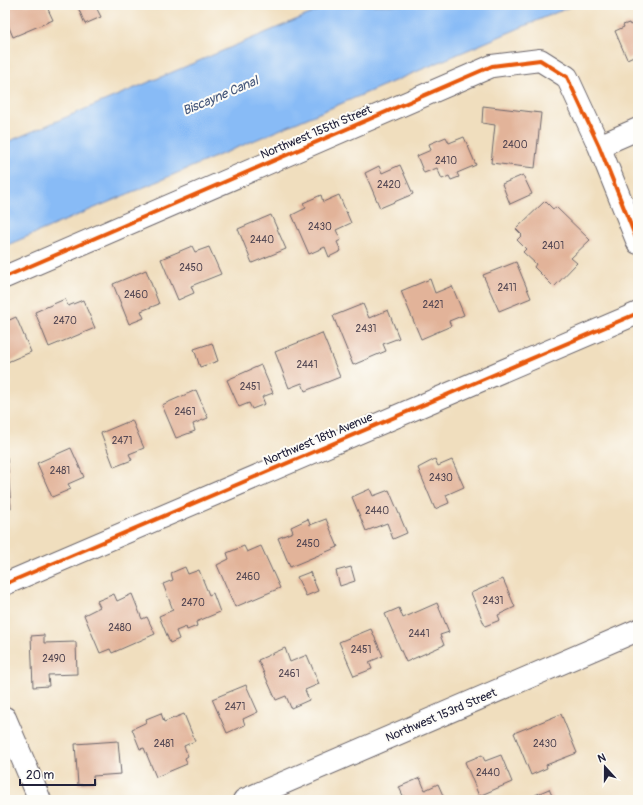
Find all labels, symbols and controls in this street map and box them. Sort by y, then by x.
water label: Biscayne Canal [180,72,262,119]
street label: Northwest 155th Street [258,102,374,163]
house number: 2400 [502,139,528,151]
house number: 2410 [435,155,457,167]
house number: 2420 [377,179,401,191]
house number: 2430 [308,221,332,233]
house number: 2440 [250,234,274,246]
house number: 2401 [542,240,564,252]
house number: 2450 [179,262,203,274]
house number: 2411 [497,282,517,294]
house number: 2460 [124,289,148,301]
house number: 2421 [423,299,444,311]
house number: 2470 [53,315,77,327]
house number: 2431 [356,323,377,335]
house number: 2441 [296,359,318,371]
house number: 2451 [240,381,260,393]
house number: 2461 [174,406,196,418]
street label: Northwest 18th Avenue [261,410,375,469]
house number: 2471 [112,435,132,447]
house number: 2481 [50,465,70,477]
house number: 2430 [429,472,453,484]
house number: 2440 [365,505,389,517]
house number: 2450 [296,538,320,550]
house number: 2460 [236,571,260,583]
house number: 2431 [483,595,504,607]
house number: 2470 [181,597,205,609]
house number: 2480 [108,622,132,634]
house number: 2441 [408,628,430,640]
house number: 2451 [351,644,371,656]
house number: 2490 [42,653,66,665]
house number: 2461 [278,668,300,680]
street label: Northwest 153rd Street [383,685,499,746]
house number: 2471 [225,701,245,713]
house number: 2481 [154,738,174,750]
house number: 2430 [533,738,557,750]
north arrow [585,747,625,787]
text: N [596,751,608,766]
scale bar [20,761,95,787]
house number: 2440 [476,767,500,779]
text: 20 m [26,768,55,783]

